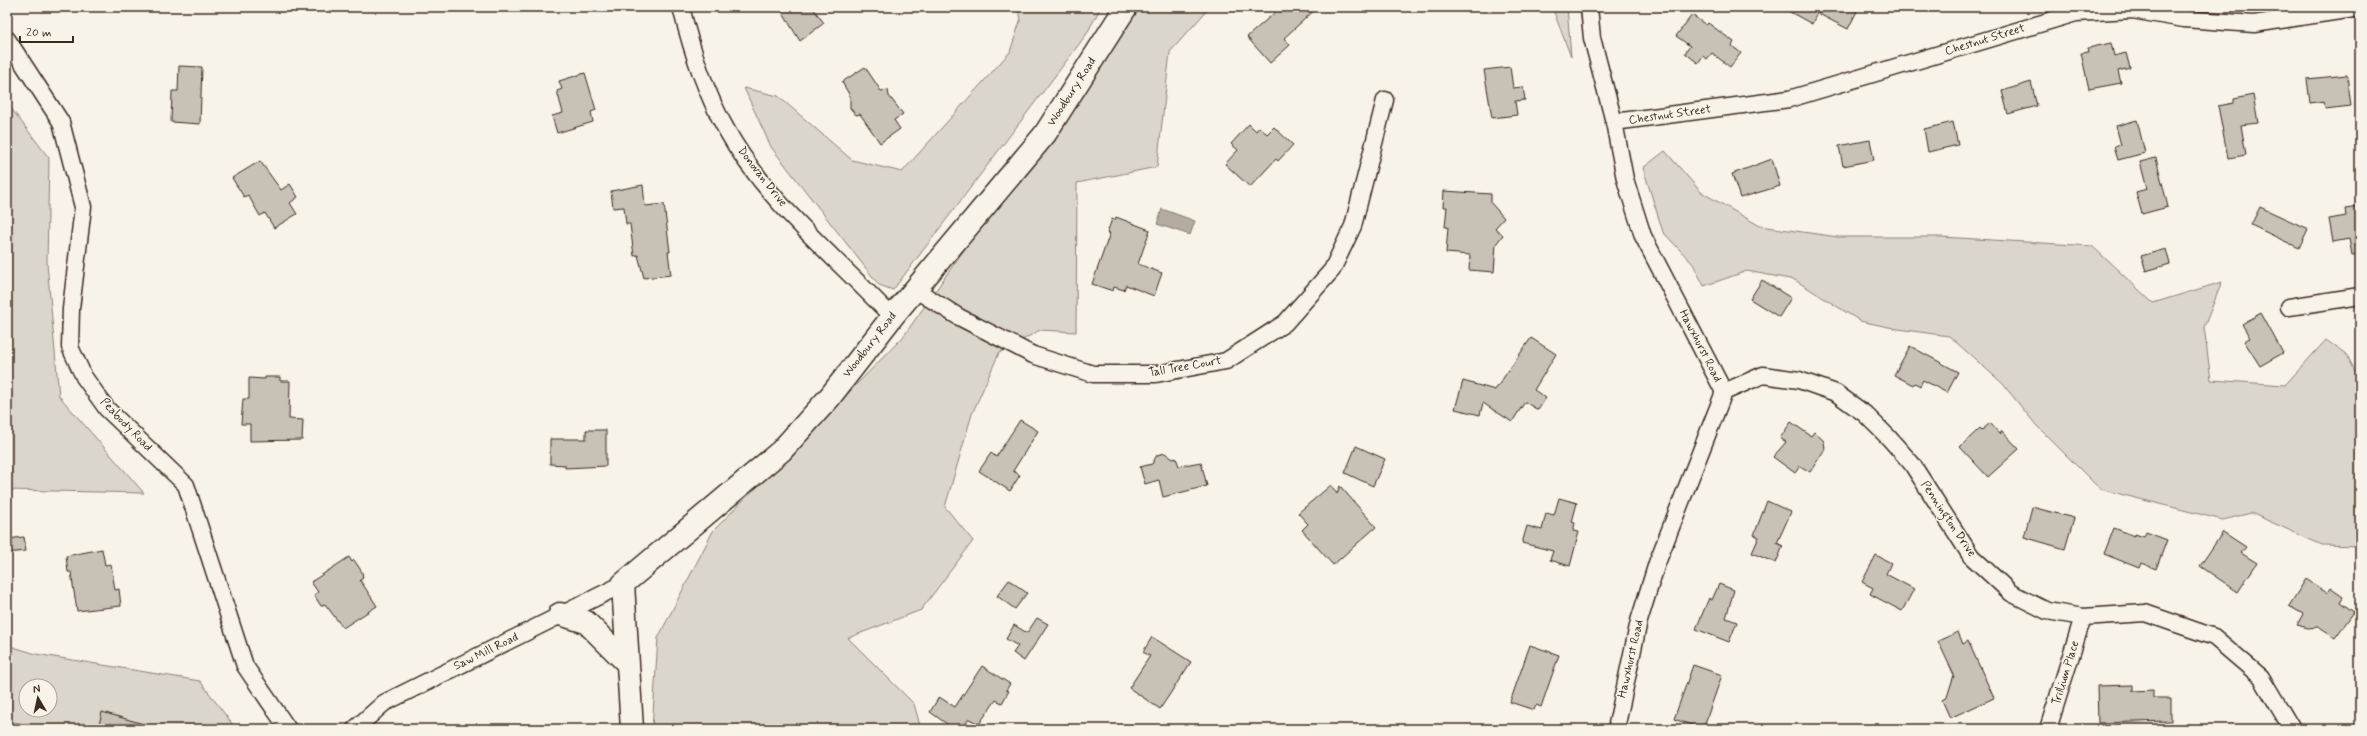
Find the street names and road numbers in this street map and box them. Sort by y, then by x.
street label: Chestnut Street [1943,20,2027,60]
street label: Woodbury Road [1044,54,1100,130]
street label: Chestnut Street [1628,101,1713,129]
street label: Donovan Drive [733,144,791,210]
street label: Hawxhurst Road [1675,307,1725,385]
street label: Woodbury Road [839,309,901,381]
street label: Tall Tree Court [1147,353,1223,381]
street label: Peabody Road [96,395,156,455]
street label: Pennington Drive [1916,478,1979,561]
street label: Hawxhurst Road [1614,618,1648,700]
street label: Saw Mill Road [451,629,521,675]
street label: Trillium Place [2049,639,2083,707]

